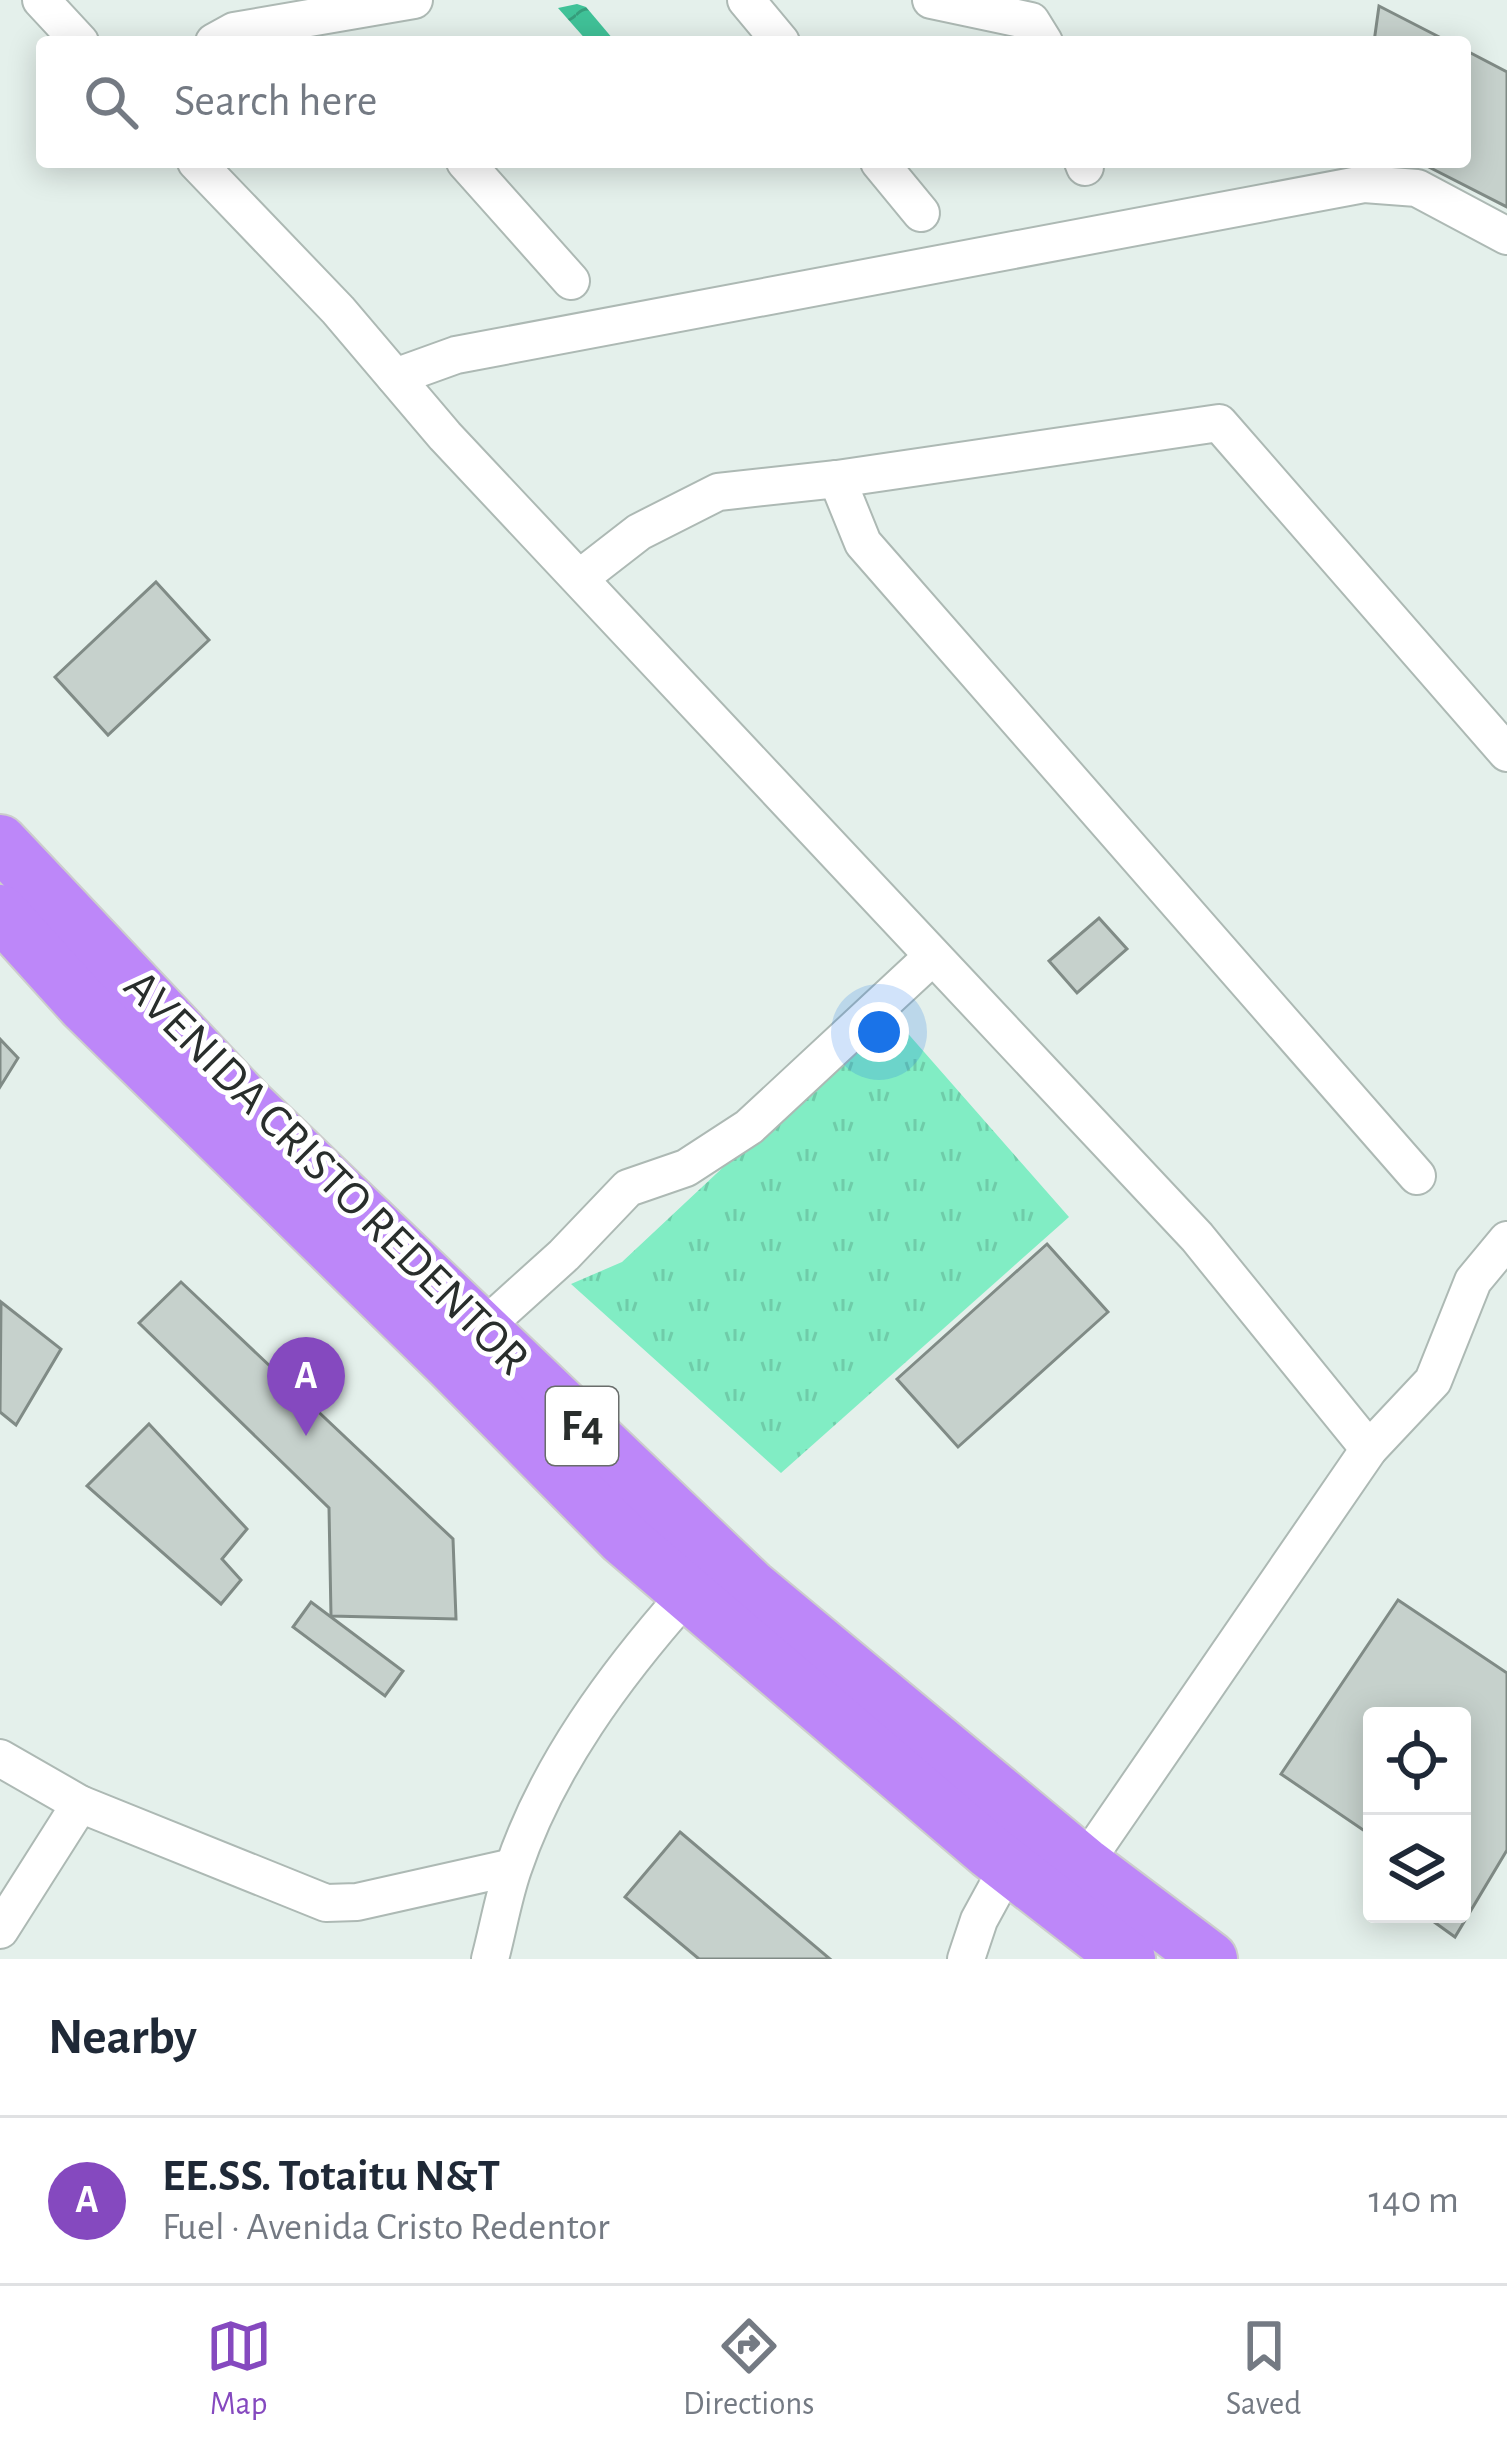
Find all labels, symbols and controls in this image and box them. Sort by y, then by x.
search box [36,36,1471,168]
icon: search [78,69,144,135]
text: Search here [174,79,377,124]
street label: AVENIDA CRISTO REDENTOR [111,958,541,1388]
your location [849,1002,909,1062]
pin: A [267,1337,345,1436]
road number: F4 [546,1387,618,1465]
map controls [1363,1707,1471,1923]
button: locate [1363,1707,1471,1815]
button: layers [1363,1815,1471,1923]
text: Nearby [48,2012,197,2063]
text: EE.SS. Totaitu N&T [162,2154,500,2199]
text: A [75,2181,99,2220]
text: 140 m [1369,2181,1459,2220]
text: Fuel · Avenida Cristo Redentor [162,2208,610,2247]
tab: Map [206,2313,272,2425]
tab: Directions [683,2313,814,2425]
tab: Saved [1226,2313,1301,2425]

